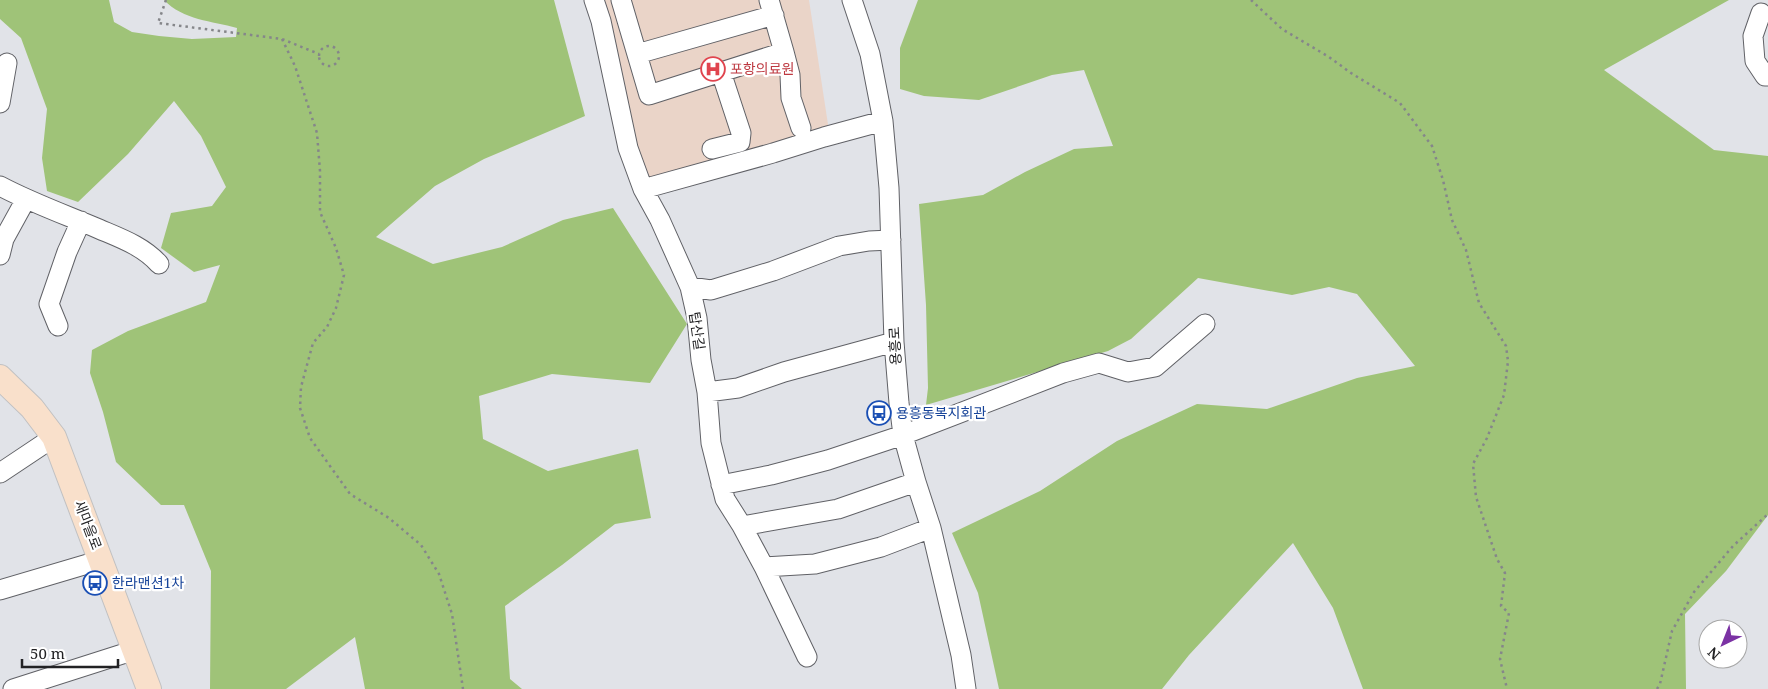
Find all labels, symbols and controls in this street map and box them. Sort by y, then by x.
hospital icon: 포항의료원 [700,56,726,82]
place label: 포항의료원 [730,59,794,78]
street label: 탑산길 [685,310,710,351]
street label: 용흥로 [884,326,905,366]
bus stop icon: 용흥동복지회관 [866,400,892,426]
place label: 용흥동복지회관 [896,403,986,422]
street label: 새마을로 [70,497,107,552]
bus stop icon: 한라맨션1차 [82,570,108,596]
place label: 한라맨션1차 [112,573,184,592]
north arrow [1698,619,1748,669]
scale bar [22,636,119,668]
text: 50 m [30,643,65,663]
text: N [1703,643,1724,665]

